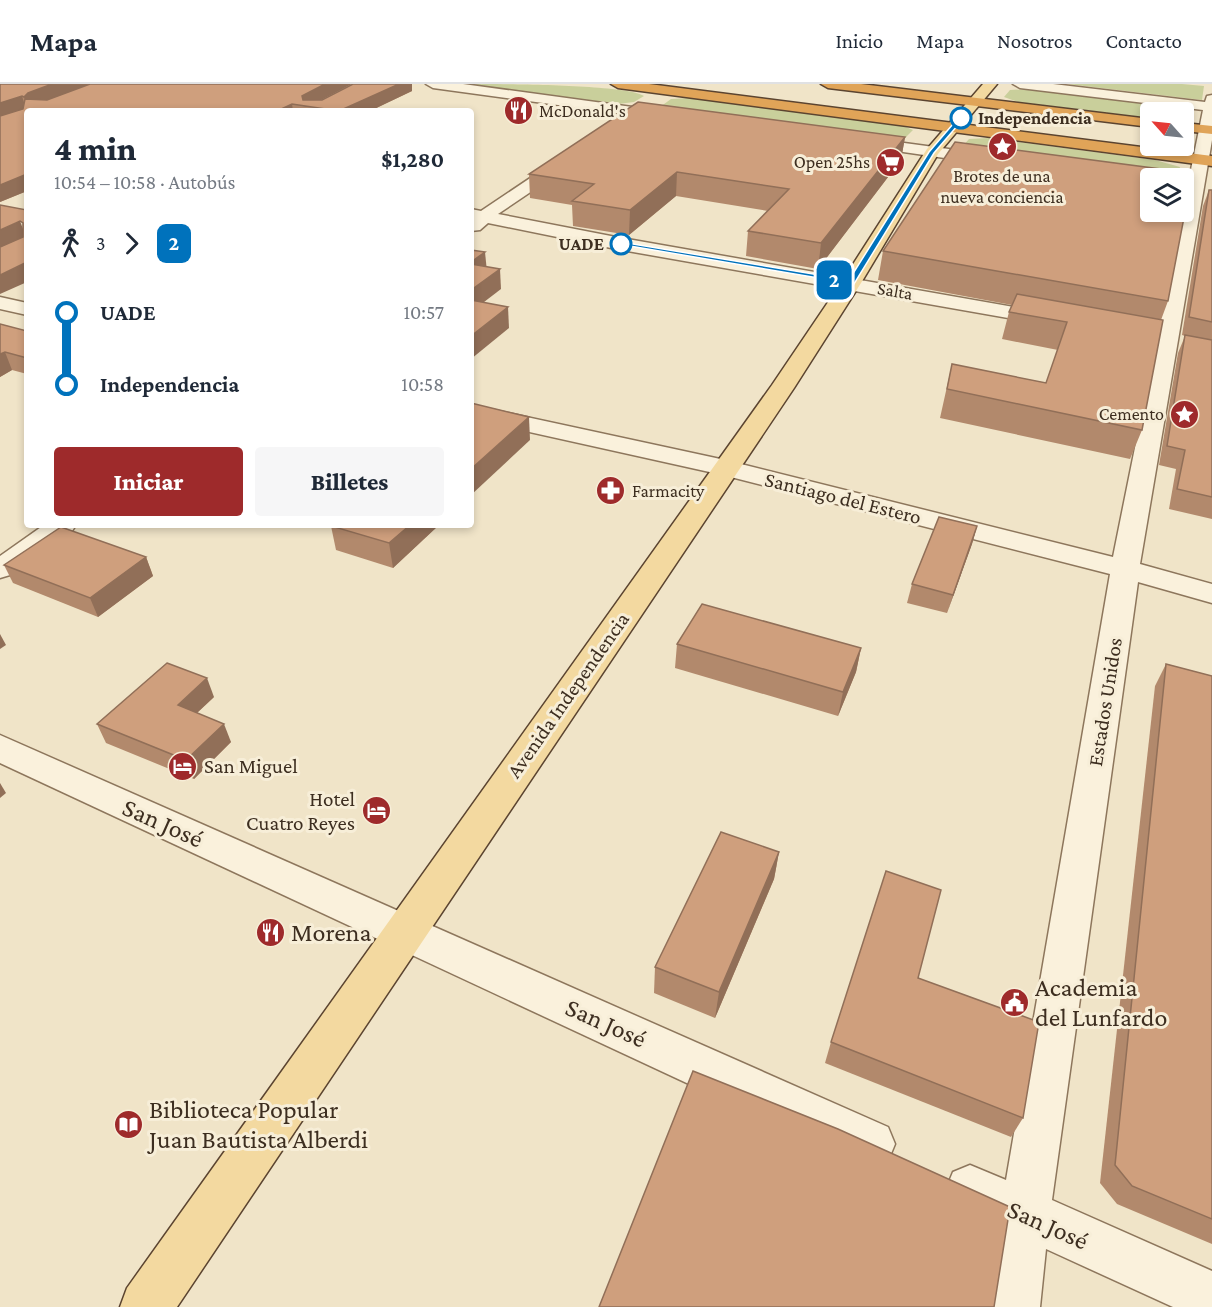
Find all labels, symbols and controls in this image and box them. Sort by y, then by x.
text: Mapa [30,26,97,57]
text: Inicio [835,29,883,53]
text: Mapa [916,29,964,53]
text: Nosotros [997,29,1073,53]
text: Contacto [1106,29,1182,53]
restaurant icon: McDonald's [502,95,534,127]
place label: McDonald's [539,101,626,121]
north arrow [1140,102,1194,156]
map controls [1140,102,1194,222]
marker: Independencia [950,107,972,129]
place label: Independencia [978,108,1092,128]
text: 4 min [54,130,136,167]
place icon: Brotes de una nueva conciencia [986,131,1018,163]
supermarket icon: Open 25hs [875,146,907,178]
text: $1,280 [381,147,444,172]
place label: Open 25hs [794,152,870,172]
place label: Brotes de una nueva conciencia [940,166,1064,207]
button: layers [1140,168,1194,222]
text: 10:54 – 10:58 · Autobús [54,171,235,193]
icon: walk [54,227,87,260]
icon: forward [115,227,148,260]
text: 2 [169,231,179,255]
text: 3 [96,232,106,254]
marker: UADE [610,233,632,255]
place label: UADE [559,234,604,254]
line badge: 2 [814,260,854,300]
text: 2 [829,268,839,292]
street label: Salta [876,278,914,304]
text: UADE [100,300,156,325]
text: 10:57 [403,301,444,323]
text: Independencia [100,372,239,397]
text: 10:58 [401,373,444,395]
place icon: Cemento [1169,398,1201,430]
place label: Cemento [1099,404,1164,424]
button: Iniciar [54,447,243,516]
button: Billetes [255,447,444,516]
street label: Santiago del Estero [762,467,924,529]
pharmacy icon: Farmacity [595,475,627,507]
place label: Farmacity [632,481,705,501]
street label: Avenida Independencia [502,607,634,782]
street label: Estados Unidos [1083,636,1127,768]
hotel icon: San Miguel [167,750,199,782]
place label: San Miguel [204,754,298,778]
place label: Hotel Cuatro Reyes [246,787,355,835]
street label: San José [118,792,208,854]
hotel icon: Hotel Cuatro Reyes [360,795,392,827]
restaurant icon: Morena [254,916,286,948]
place label: Morena [291,918,372,947]
place label: Academia del Lunfardo [1035,973,1167,1032]
public building icon: Academia del Lunfardo [998,986,1030,1018]
street label: San José [561,992,651,1054]
place label: Biblioteca Popular Juan Bautista Alberdi [147,1095,368,1154]
library icon: Biblioteca Popular Juan Bautista Alberdi [112,1108,144,1140]
street label: San José [1003,1194,1093,1256]

